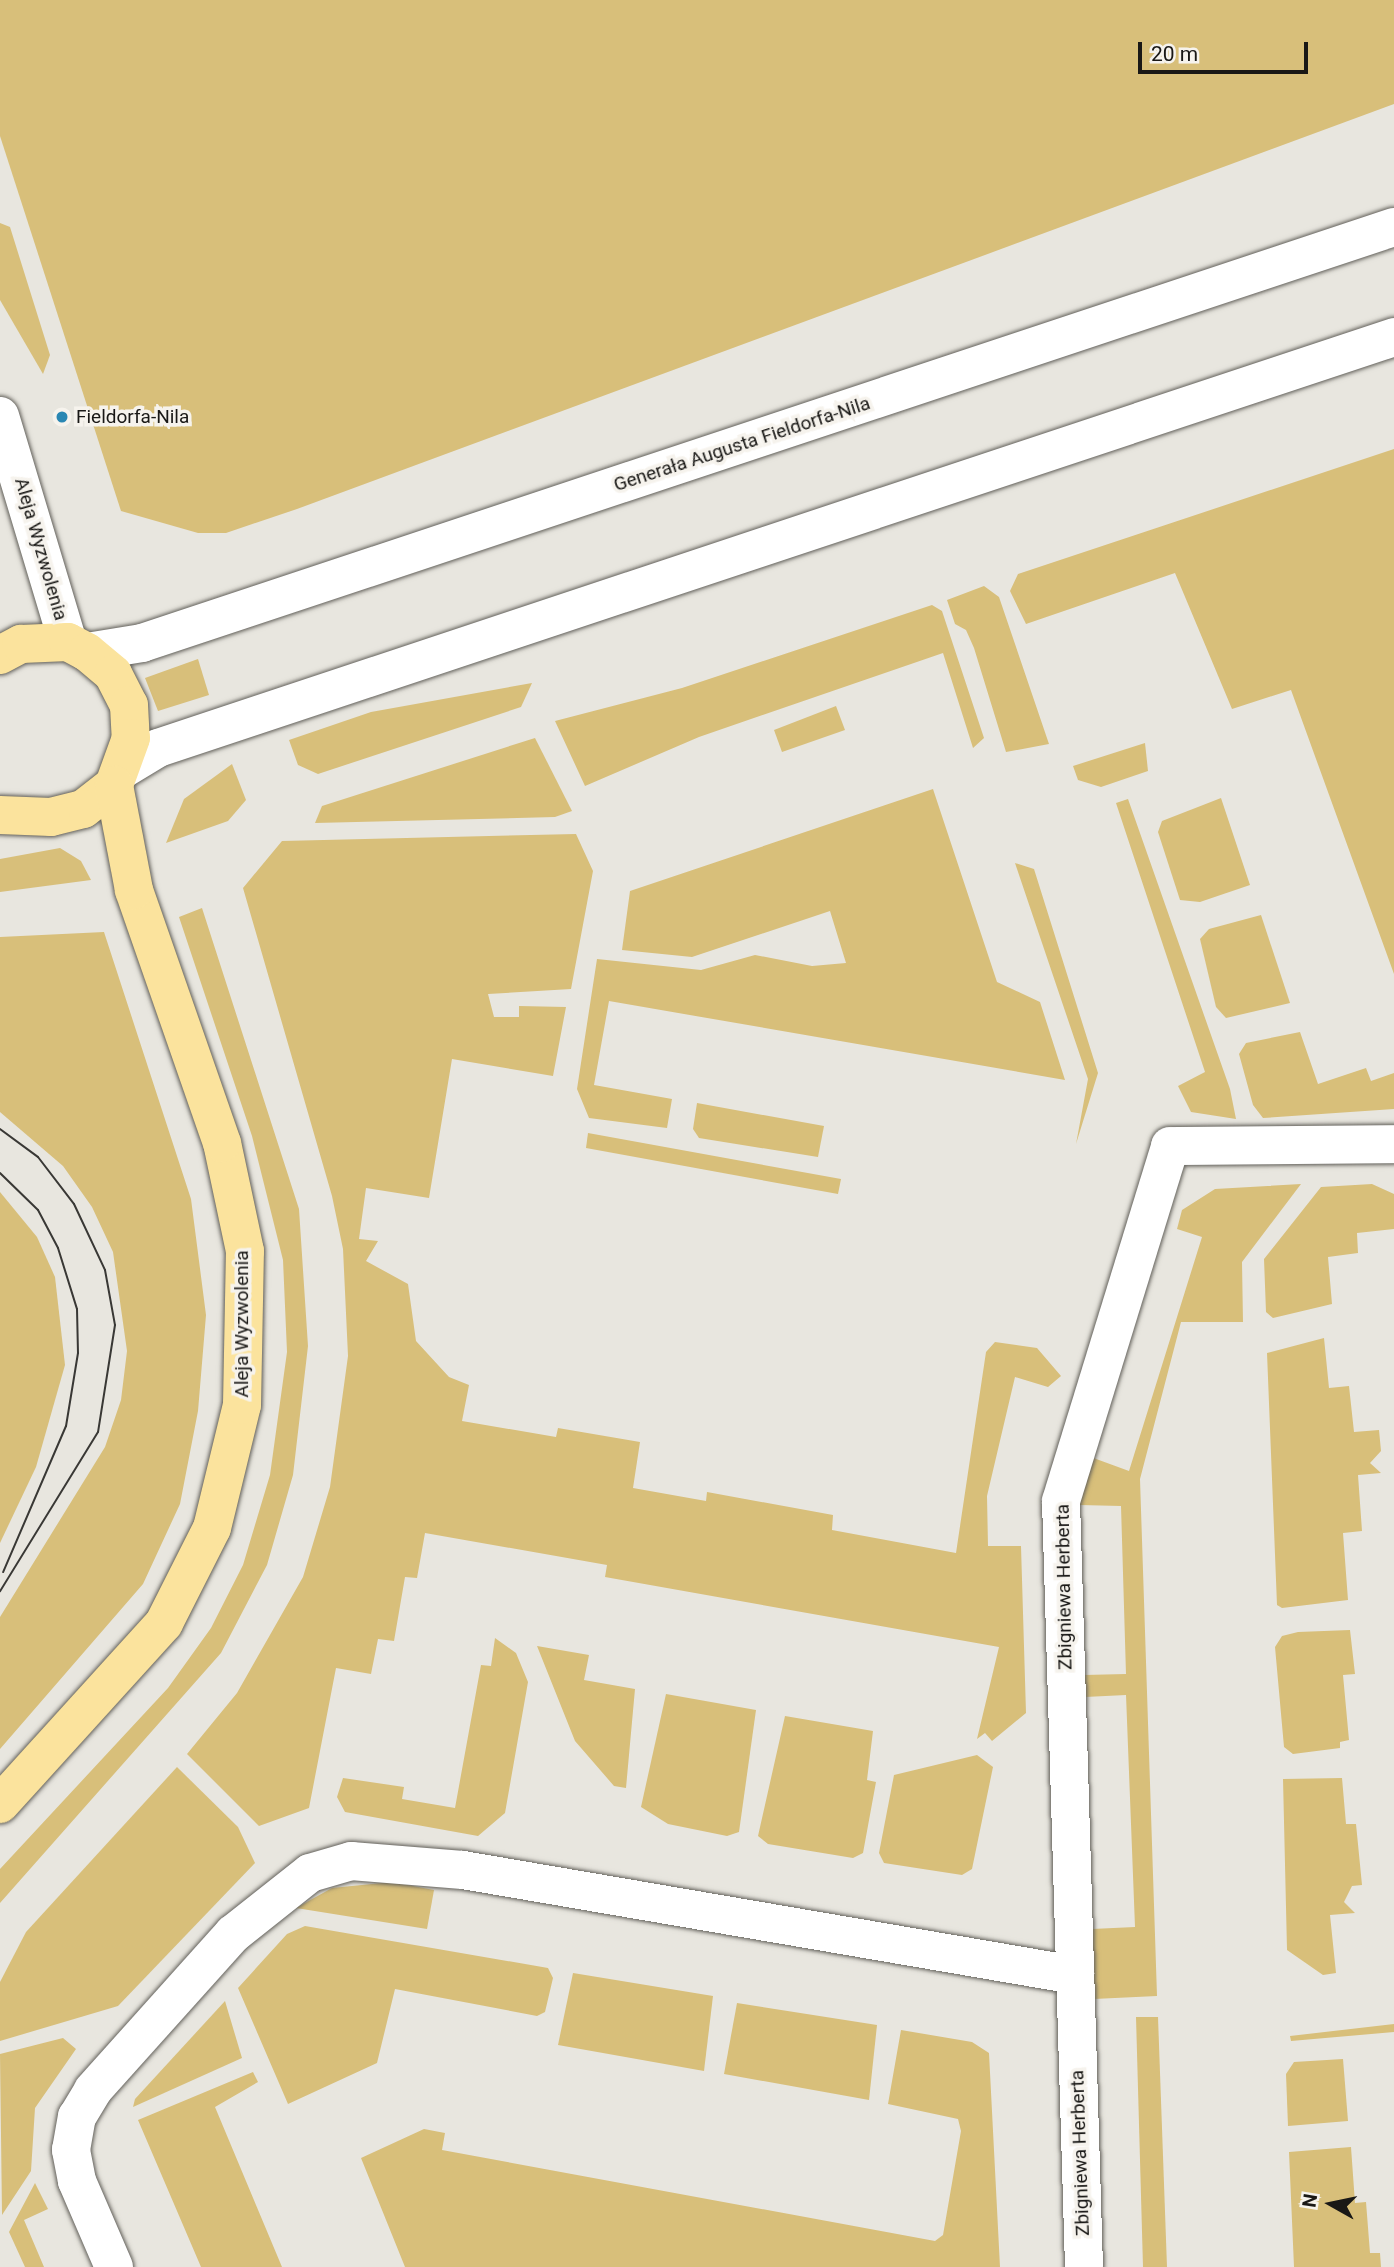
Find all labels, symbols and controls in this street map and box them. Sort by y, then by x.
scale bar [1142,28,1312,72]
text: 20 m [1151,42,1198,66]
street label: Generała Augusta Fieldorfa-Nila [611,392,873,496]
place label: Fieldorfa-Nila [76,406,189,428]
marker: Fieldorfa-Nila [54,409,70,425]
street label: Aleja Wyzwolenia [10,475,72,623]
street label: Aleja Wyzwolenia [231,1250,253,1398]
street label: Zbigniewa Herberta [1051,1504,1077,1670]
street label: Zbigniewa Herberta [1066,2070,1094,2236]
north arrow [1296,2169,1366,2239]
text: N [1297,2192,1322,2209]

